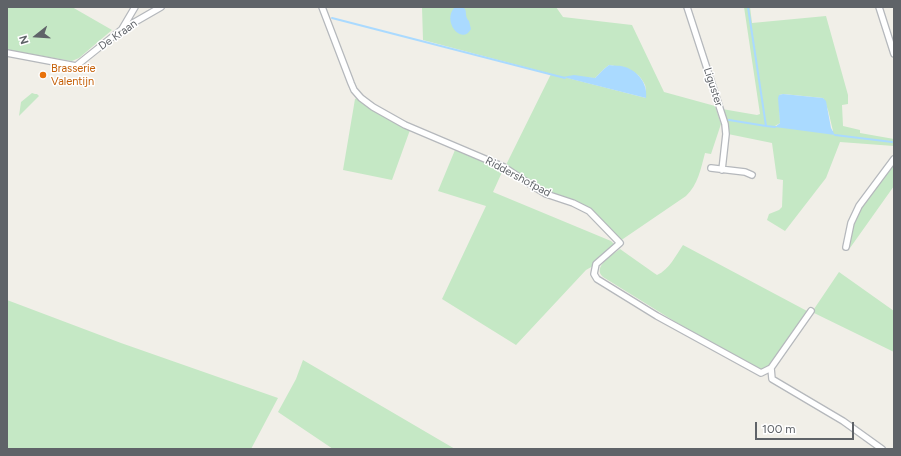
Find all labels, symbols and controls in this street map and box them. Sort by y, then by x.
north arrow [16,16,56,56]
street label: De Kraan [96,17,140,53]
text: N [17,34,32,46]
place label: Brasserie Valentijn [51,62,96,88]
street label: Liguster [701,66,725,108]
marker: Brasserie Valentijn [38,70,48,80]
street label: Riddershofpad [483,154,553,200]
scale bar [757,414,856,440]
text: 100 m [762,422,796,436]

